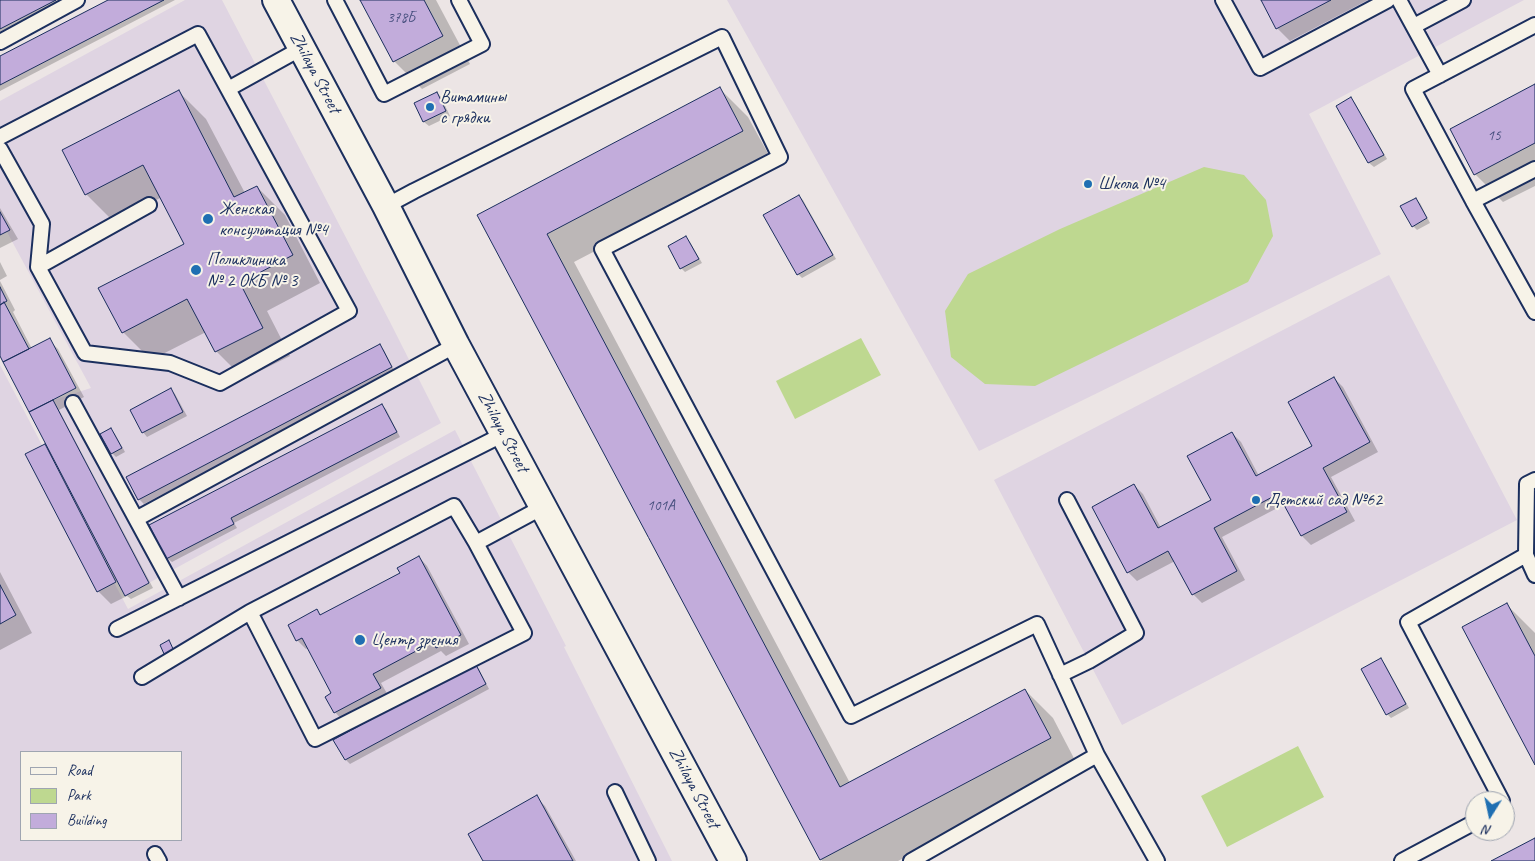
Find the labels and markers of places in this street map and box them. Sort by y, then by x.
place label: Витамины с грядки [440,86,506,128]
marker: Витамины с грядки [424,101,436,113]
place label: Школа №4 [1098,173,1165,195]
marker: Школа №4 [1082,178,1094,190]
place label: Женская консультация №4 [219,198,328,240]
marker: Женская консультация №4 [201,212,215,226]
place label: Поликлиника № 2 ОКБ № 3 [207,249,298,292]
marker: Поликлиника № 2 ОКБ № 3 [189,263,203,277]
place label: Детский сад №62 [1266,489,1382,511]
marker: Детский сад №62 [1250,494,1262,506]
place label: Центр зрения [371,629,457,651]
marker: Центр зрения [353,633,367,647]

